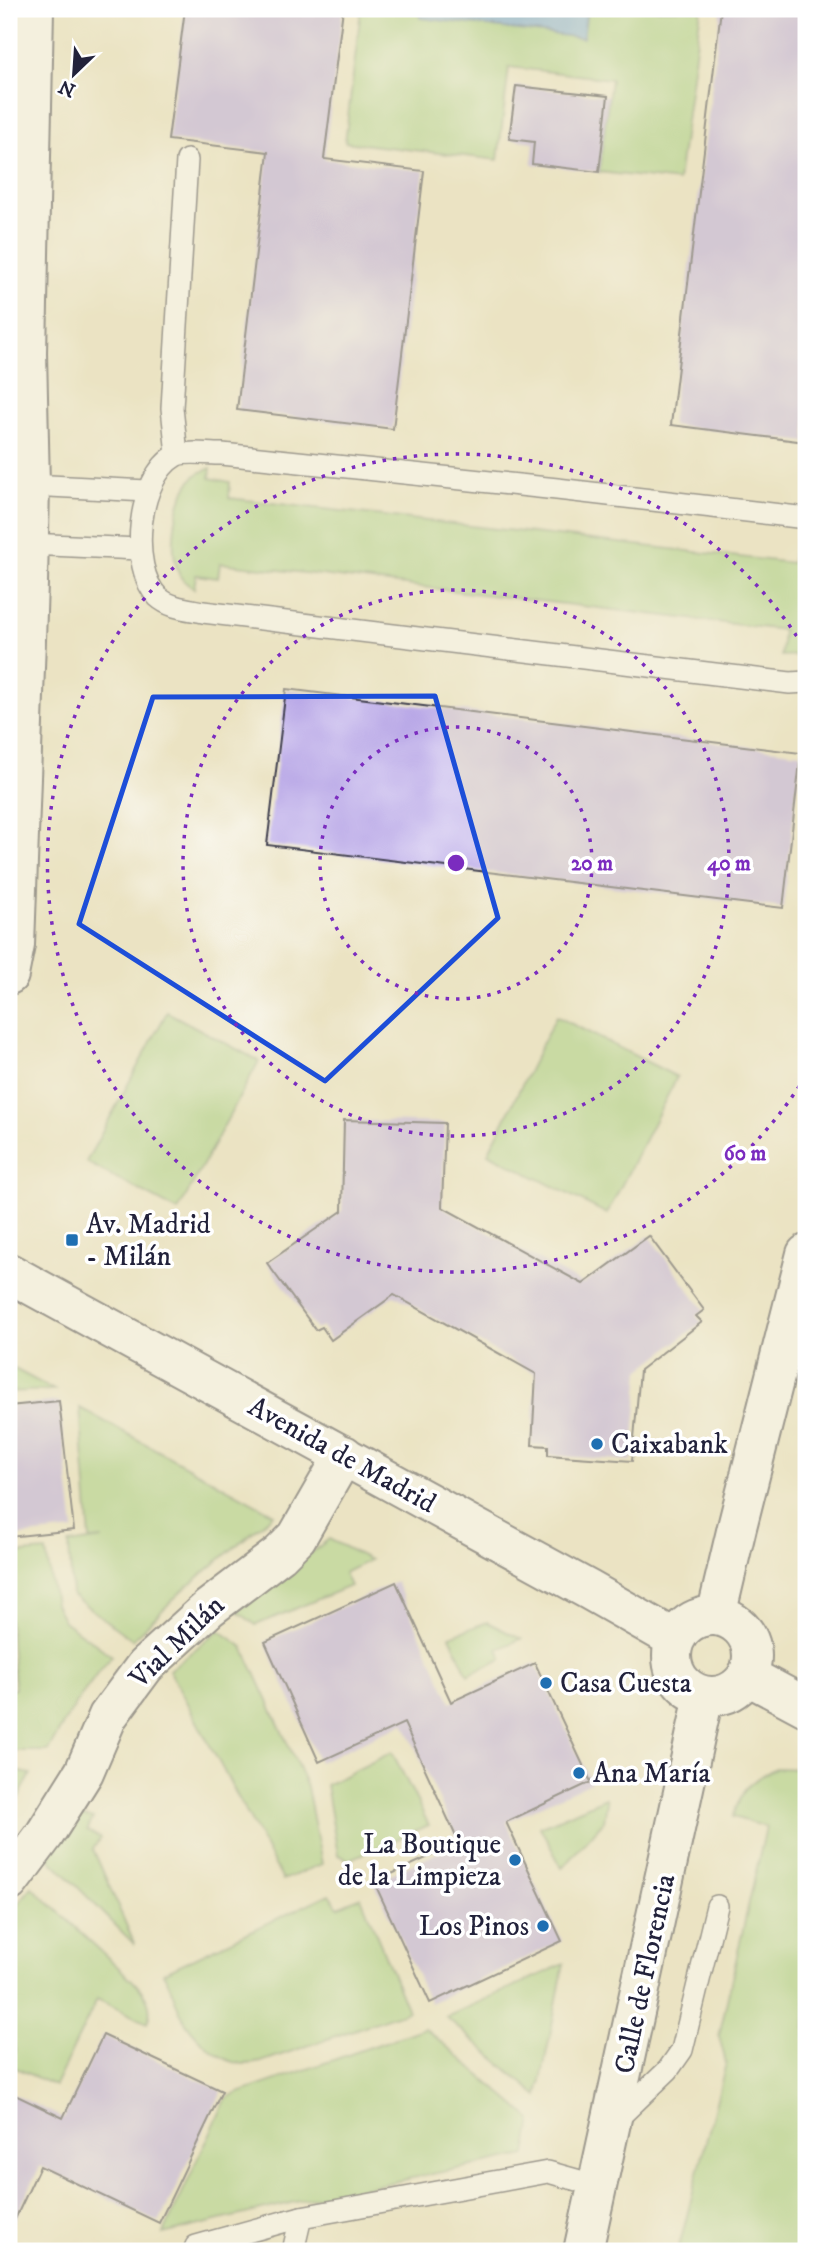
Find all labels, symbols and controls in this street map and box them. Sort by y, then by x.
north arrow [38,38,108,108]
text: N [55,74,79,102]
centre of rings [444,851,468,875]
text: 20 m [571,851,613,877]
text: 40 m [707,851,751,877]
text: 60 m [724,1141,766,1167]
place label: Av. Madrid - Milán [86,1207,211,1274]
marker: Av. Madrid - Milán [64,1232,80,1248]
street label: Avenida de Madrid [242,1389,442,1521]
place label: Caixabank [611,1427,728,1462]
marker: Caixabank [589,1436,605,1452]
street label: Vial Milán [121,1588,232,1697]
place label: Casa Cuesta [560,1666,692,1701]
marker: Casa Cuesta [538,1675,554,1691]
place label: Ana María [593,1756,710,1791]
marker: Ana María [571,1765,587,1781]
place label: La Boutique de la Limpieza [338,1827,501,1894]
marker: La Boutique de la Limpieza [507,1852,523,1868]
street label: Calle de Florencia [607,1871,683,2077]
place label: Los Pinos [419,1909,529,1944]
marker: Los Pinos [535,1918,551,1934]

